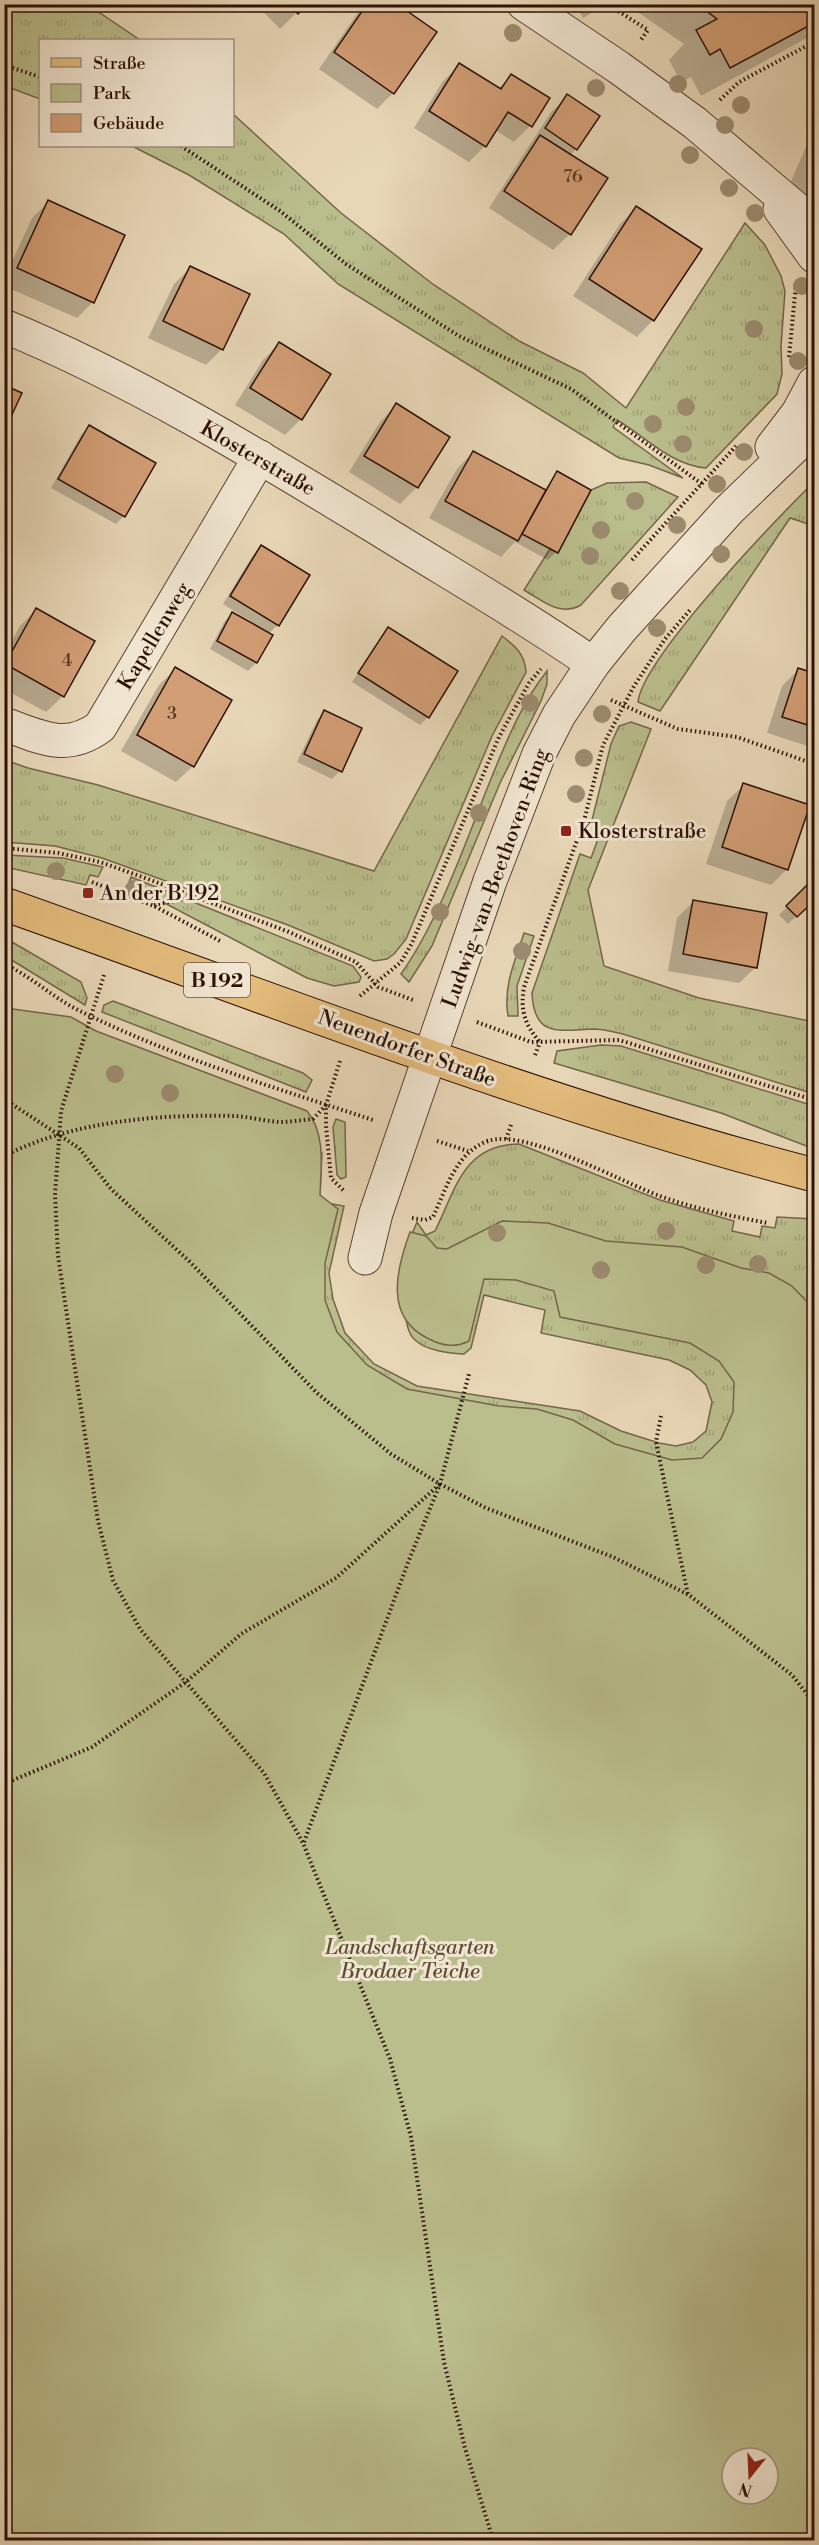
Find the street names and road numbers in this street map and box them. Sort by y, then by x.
street label: Klosterstraße [195,415,320,502]
street label: Kapellenweg [113,578,197,695]
street label: Ludwig-van-Beethoven-Ring [437,745,555,1012]
road number: B 192 [184,963,250,997]
street label: Neuendorfer Straße [314,1005,499,1093]

